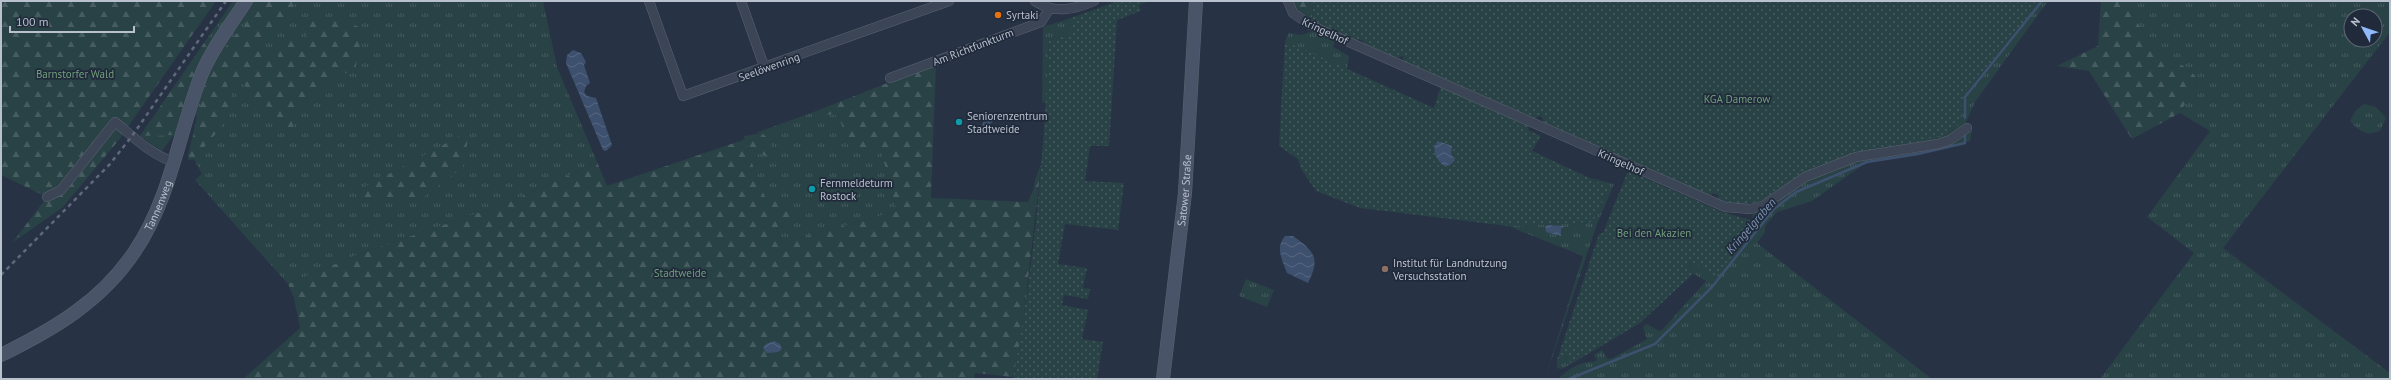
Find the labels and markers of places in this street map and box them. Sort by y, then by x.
place label: Syrtaki [1006,8,1038,22]
marker: Syrtaki [993,10,1003,20]
place label: Seniorenzentrum Stadtweide [967,109,1047,136]
marker: Seniorenzentrum Stadtweide [954,117,964,127]
place label: Fernmeldeturm Rostock [820,176,893,203]
marker: Fernmeldeturm Rostock [807,184,817,194]
place label: Institut für Landnutzung Versuchsstation [1392,256,1507,283]
marker: Institut für Landnutzung Versuchsstation [1380,264,1390,274]

